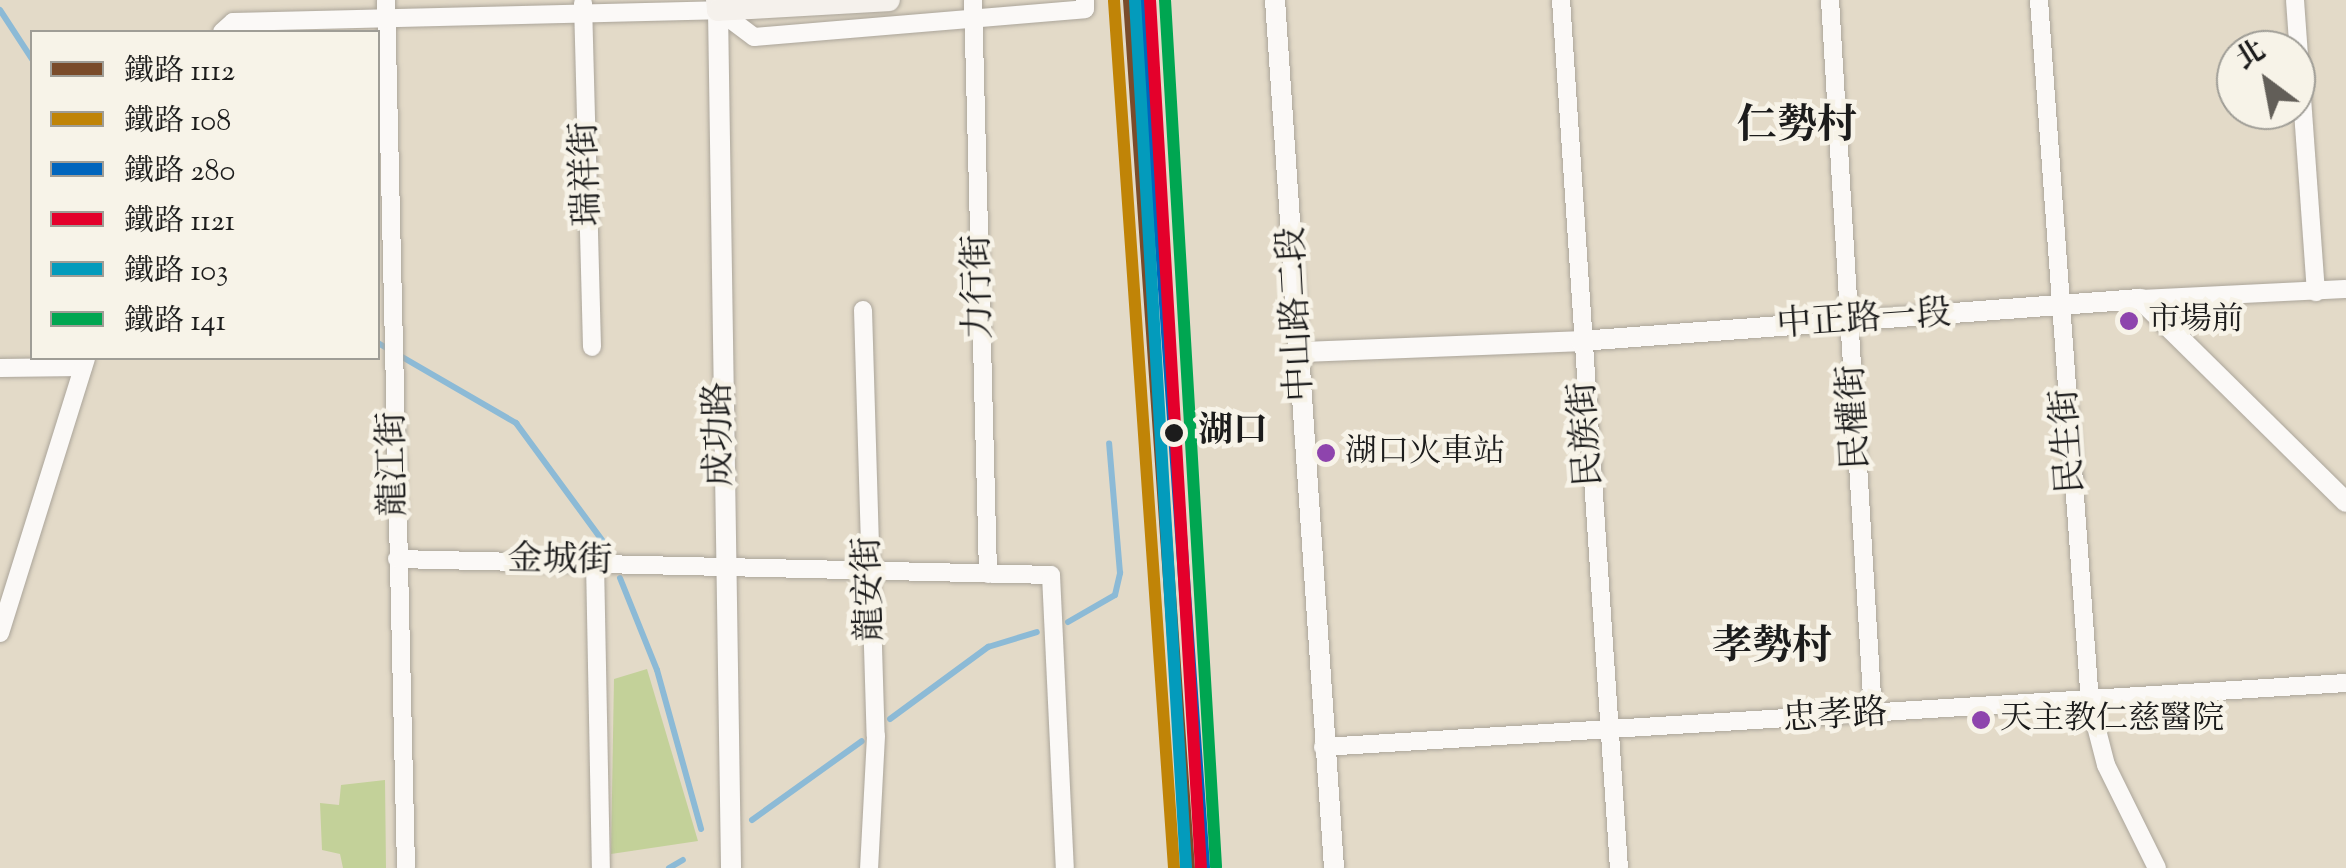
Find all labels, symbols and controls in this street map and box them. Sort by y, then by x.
legend [30,30,380,360]
north arrow [2216,30,2316,130]
text: 北 [2229,32,2274,81]
text: 鐵路 1112 [124,51,235,94]
text: 鐵路 108 [124,101,231,144]
district label: 仁勢村 [1737,104,1857,152]
street label: 瑞祥街 [565,121,611,227]
text: 鐵路 280 [124,151,235,194]
text: 鐵路 1121 [124,201,235,244]
street label: 中山路二段 [1272,226,1324,402]
street label: 力行街 [958,234,1002,340]
text: 鐵路 103 [124,251,228,294]
street label: 中正路一段 [1775,294,1953,348]
text: 鐵路 141 [124,301,226,344]
place label: 市場前 [2148,302,2244,340]
marker: 市場前 [2119,311,2139,331]
street label: 民權街 [1832,363,1880,471]
street label: 民族街 [1563,380,1613,488]
street label: 成功路 [699,381,743,487]
street label: 民生街 [2045,387,2095,495]
street label: 龍江街 [373,411,417,517]
place label: 湖口 [1198,412,1268,454]
marker: 湖口 [1159,418,1189,448]
place label: 湖口火車站 [1345,434,1505,472]
marker: 湖口火車站 [1316,443,1336,463]
street label: 龍安街 [848,536,894,642]
street label: 金城街 [507,540,613,584]
district label: 孝勢村 [1712,625,1832,673]
street label: 忠孝路 [1781,693,1889,743]
place label: 天主教仁慈醫院 [2000,701,2224,739]
marker: 天主教仁慈醫院 [1971,710,1991,730]

